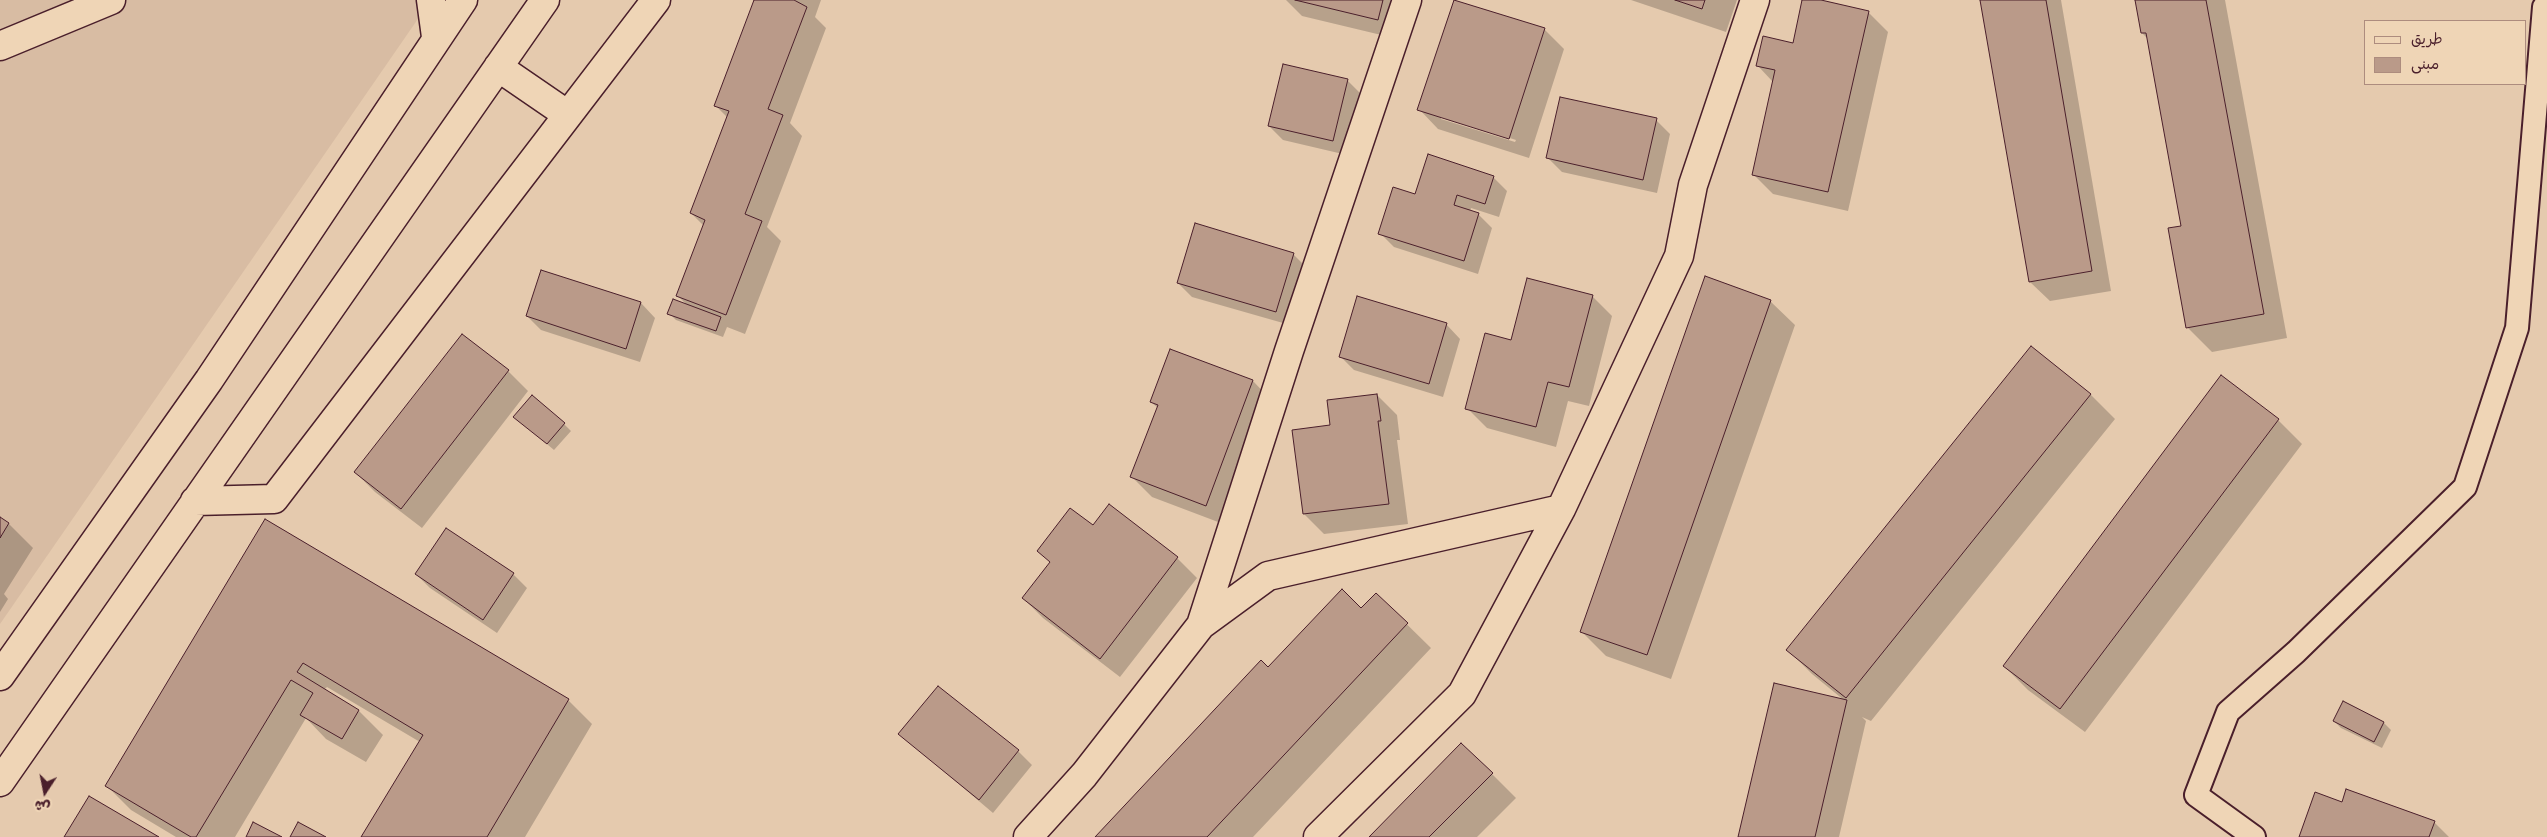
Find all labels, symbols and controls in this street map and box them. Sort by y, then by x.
legend [2364,20,2527,85]
text: طريق [2411,28,2443,49]
text: مبنى [2411,53,2439,74]
north arrow [20,767,70,817]
text: ش [33,796,51,818]

